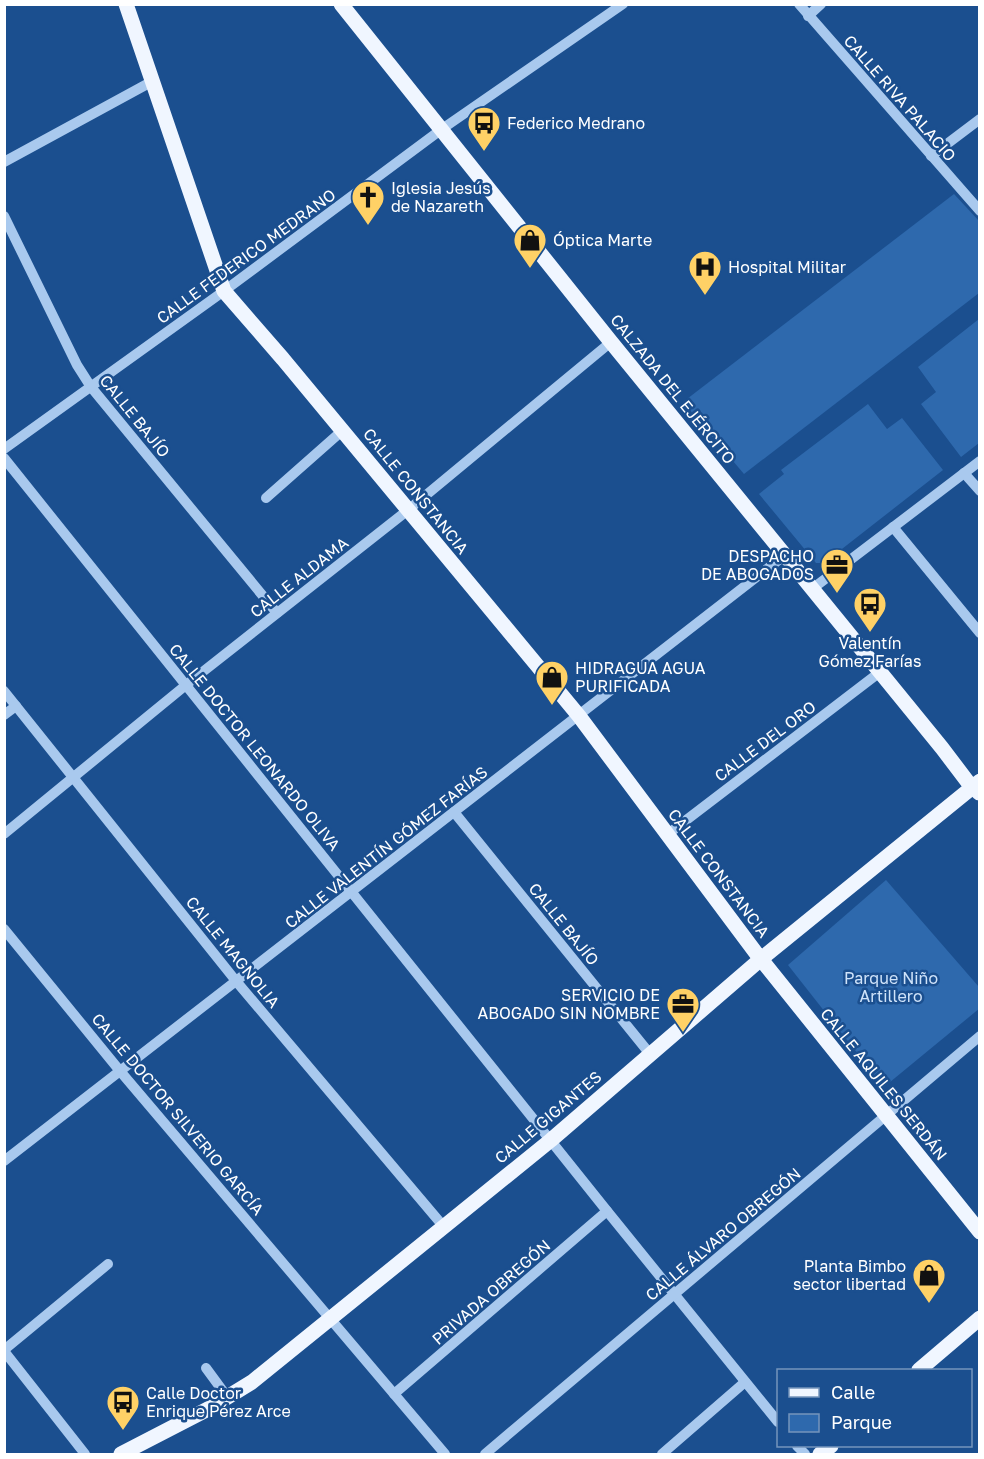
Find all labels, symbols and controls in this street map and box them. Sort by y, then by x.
street label: CALLE RIVA PALACIO [840,31,960,165]
bus stop icon: Federico Medrano [466,105,502,152]
place label: Federico Medrano [507,113,645,133]
place label: Iglesia Jesús de Nazareth [391,178,491,216]
church icon: Iglesia Jesús de Nazareth [350,179,386,226]
street label: CALLE FEDERICO MEDRANO [153,184,339,328]
shop icon: Óptica Marte [512,222,548,269]
place label: Óptica Marte [553,230,652,250]
hospital icon: Hospital Militar [687,249,723,296]
place label: Hospital Militar [728,257,846,277]
street label: CALZADA DEL EJÉRCITO [606,310,740,468]
street label: CALLE BAJÍO [96,371,174,461]
street label: CALLE CONSTANCIA [359,424,473,558]
street label: CALLE ALDAMA [246,532,352,622]
place label: DESPACHO DE ABOGADOS [701,546,814,584]
office icon: DESPACHO DE ABOGADOS [819,547,855,594]
bus stop icon: Valentín Gómez Farías [852,586,888,633]
place label: Valentín Gómez Farías [819,633,921,671]
street label: CALLE DOCTOR LEONARDO OLIVA [165,639,345,855]
place label: HIDRAGUA AGUA PURIFICADA [575,658,706,696]
shop icon: HIDRAGUA AGUA PURIFICADA [534,659,570,706]
street label: CALLE DEL ORO [710,696,820,786]
street label: CALLE VALENTÍN GÓMEZ FARÍAS [281,762,491,932]
street label: CALLE CONSTANCIA [664,805,774,942]
street label: CALLE BAJÍO [525,879,603,969]
street label: CALLE MAGNOLIA [182,892,284,1012]
park label: Parque Niño Artillero [844,968,938,1006]
place label: SERVICIO DE ABOGADO SIN NOMBRE [478,985,660,1023]
office icon: SERVICIO DE ABOGADO SIN NOMBRE [665,986,701,1033]
street label: CALLE AQUILES SERDÁN [816,1004,952,1164]
street label: CALLE DOCTOR SILVERIO GARCÍA [88,1009,269,1219]
street label: CALLE GIGANTES [490,1066,606,1168]
street label: CALLE ÁLVARO OBREGÓN [641,1163,805,1305]
street label: PRIVADA OBREGÓN [428,1235,554,1349]
place label: Planta Bimbo sector libertad [793,1256,906,1294]
shop icon: Planta Bimbo sector libertad [911,1257,947,1304]
legend [777,1369,972,1447]
text: Calle [831,1381,875,1403]
place label: Calle Doctor Enrique Pérez Arce [146,1383,291,1421]
bus stop icon: Calle Doctor Enrique Pérez Arce [105,1384,141,1431]
text: Parque [831,1411,892,1433]

